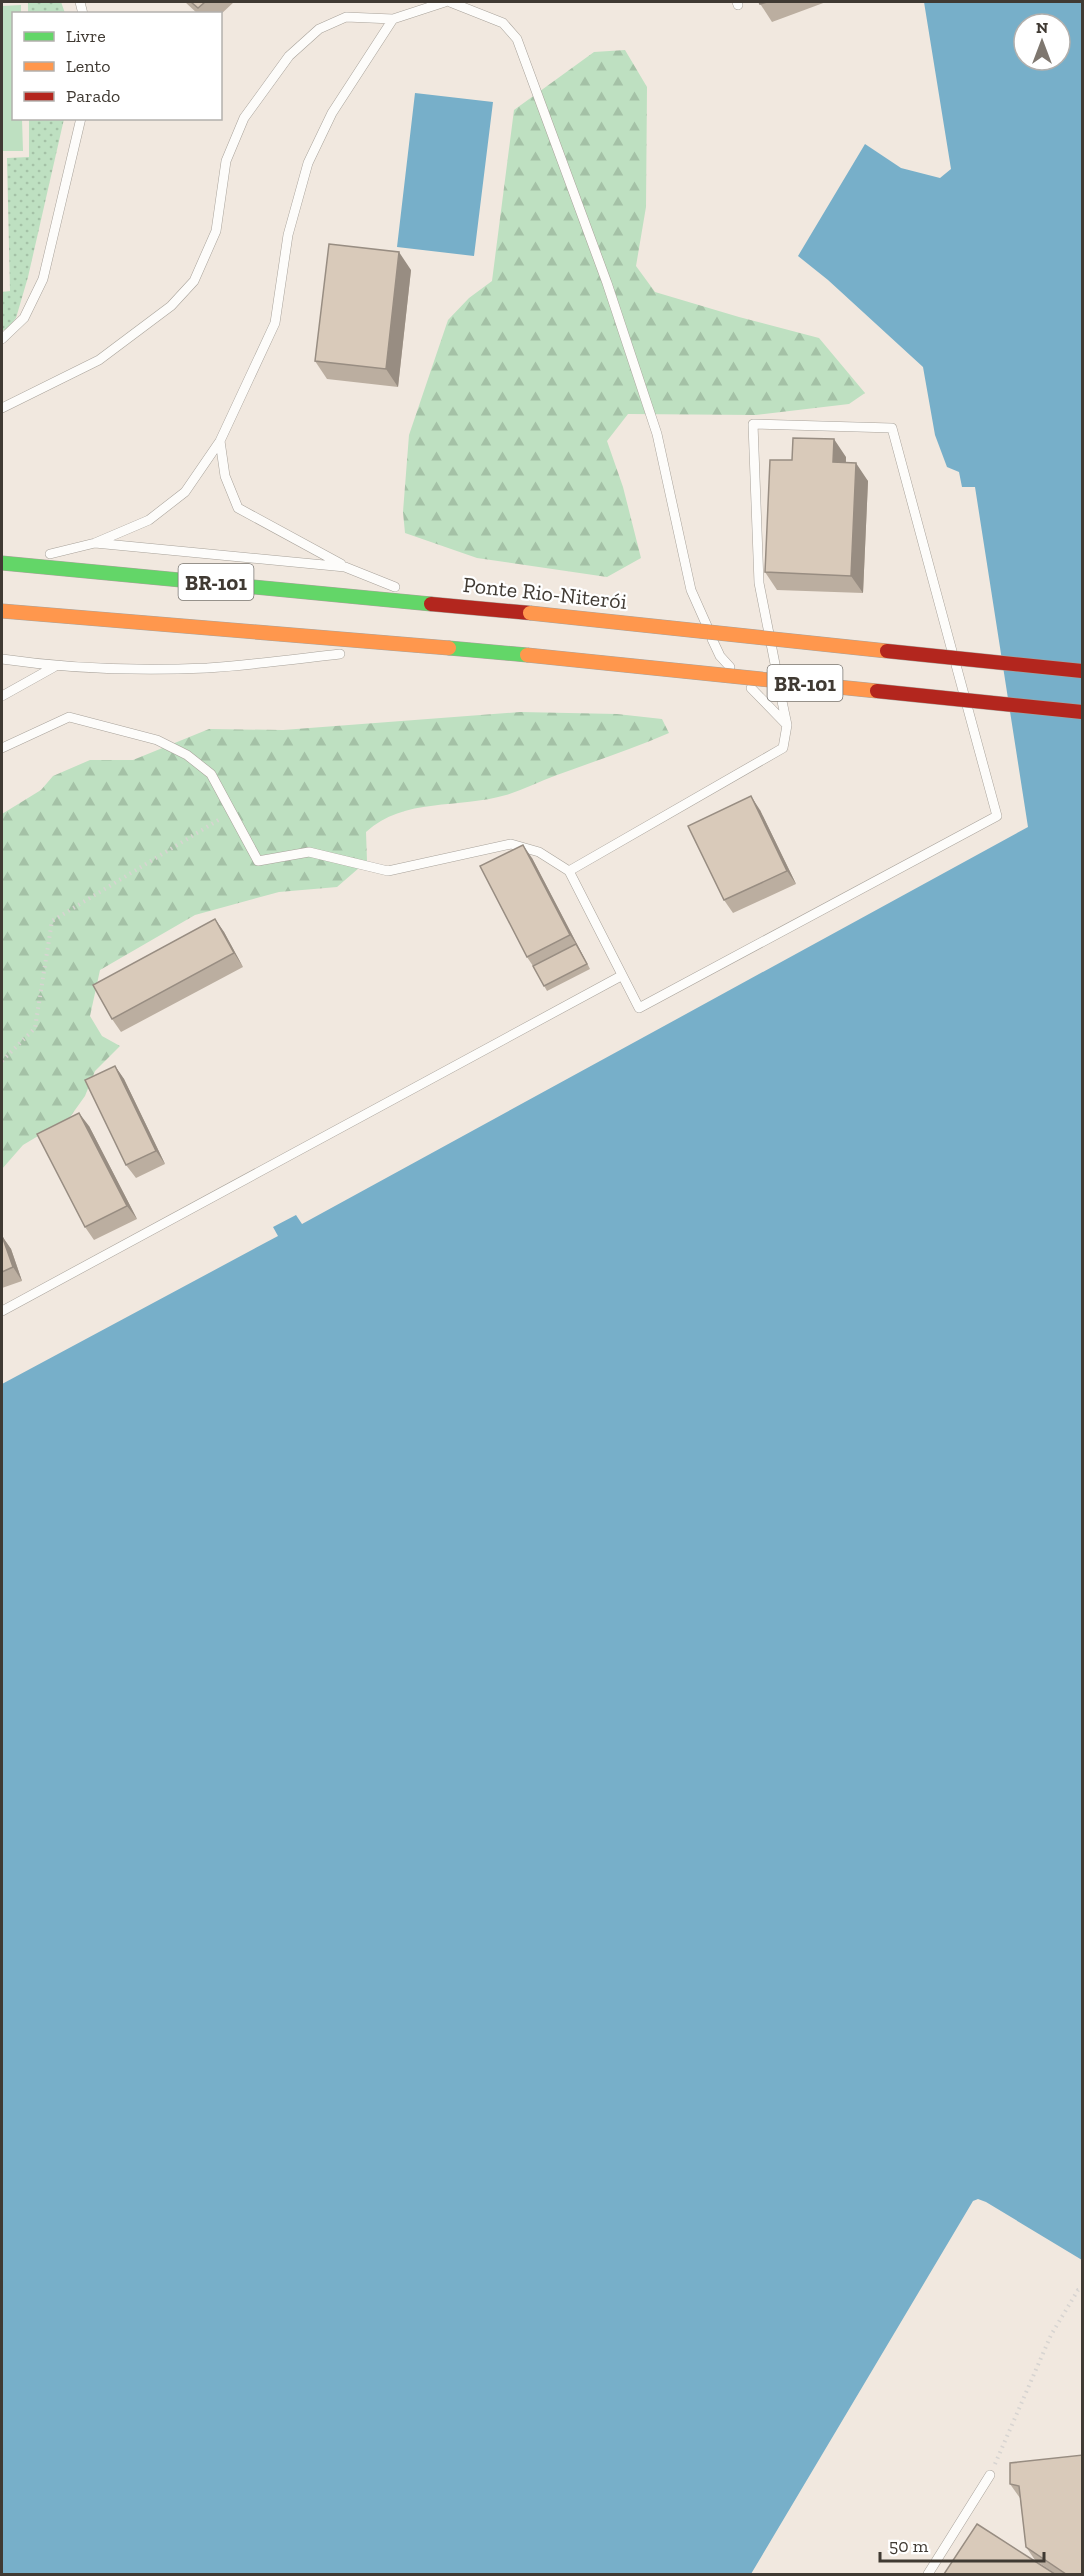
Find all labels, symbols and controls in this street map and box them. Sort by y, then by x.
legend [12,12,222,120]
north arrow [1012,12,1072,72]
text: N [1036,18,1048,37]
text: Livre [66,25,106,47]
text: Lento [66,55,111,77]
text: Parado [66,85,120,107]
road number: BR-101 [178,564,254,600]
street label: Ponte Rio-Niterói [462,571,628,615]
road number: BR-101 [768,665,842,701]
scale bar [880,2525,1044,2563]
text: 50 m [889,2535,929,2557]

